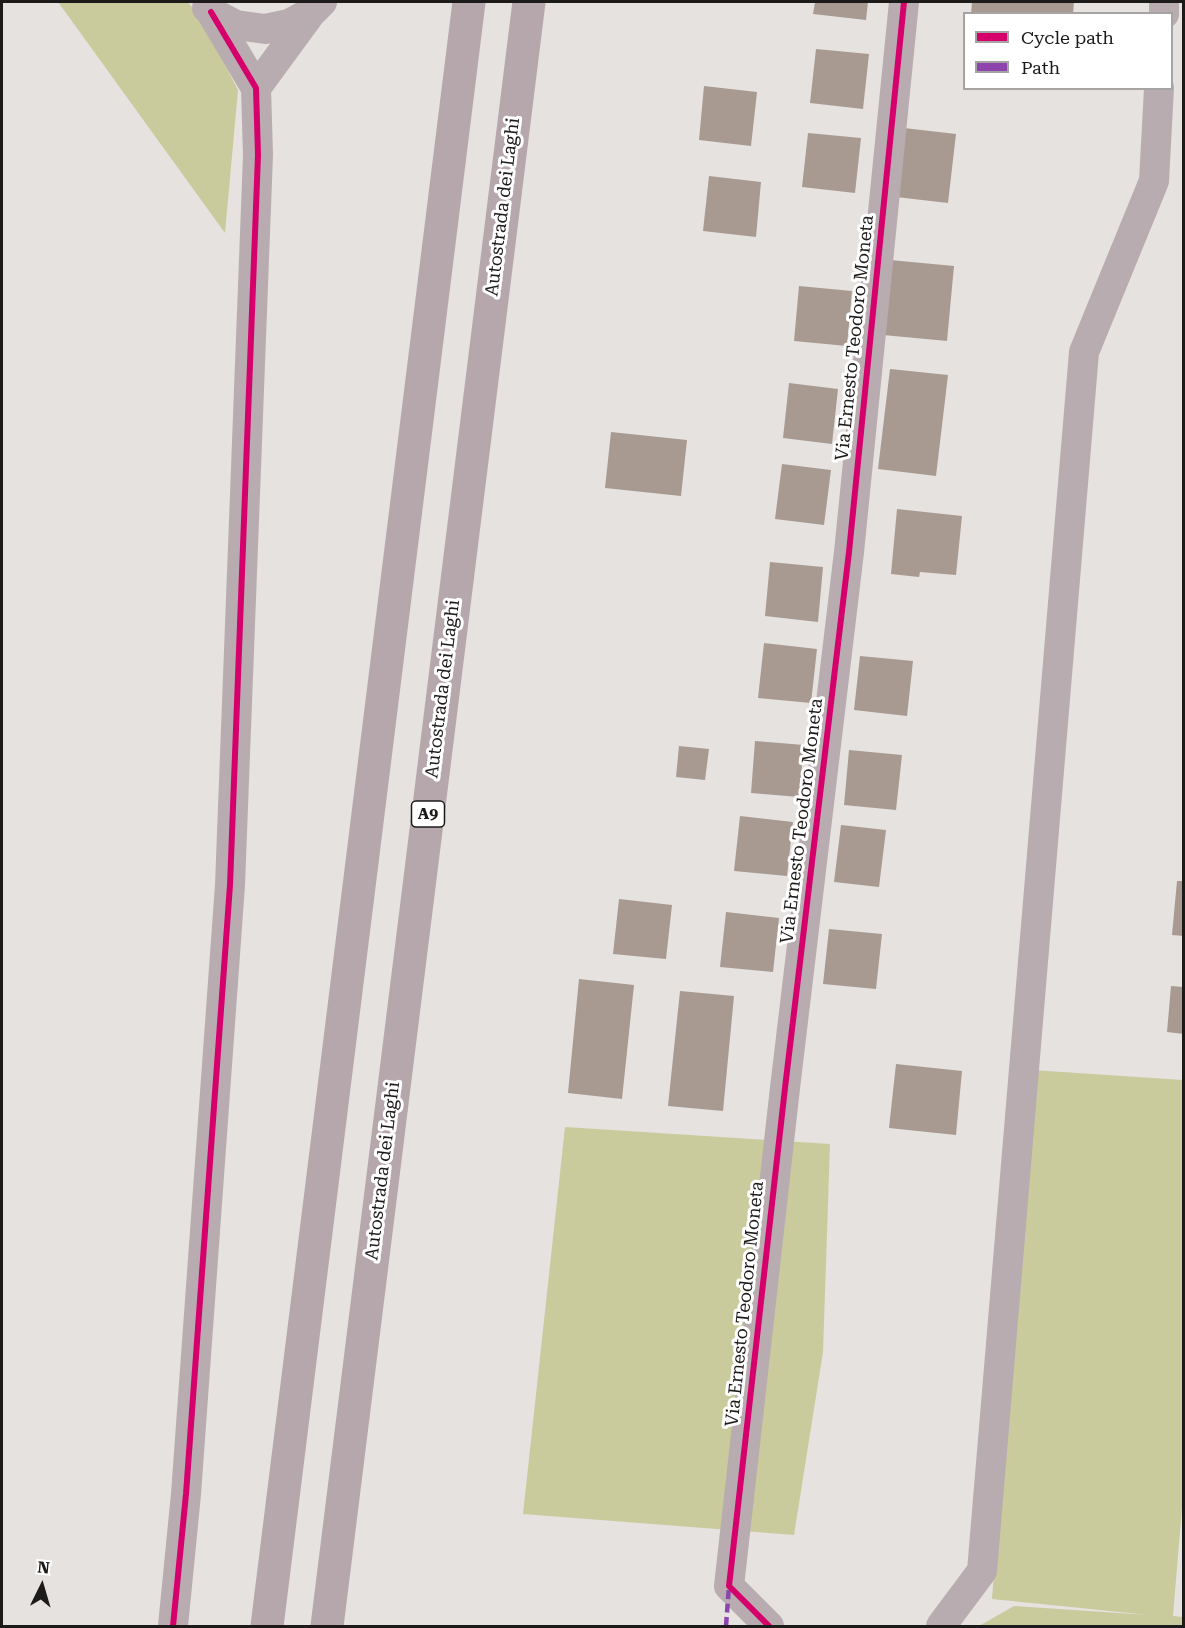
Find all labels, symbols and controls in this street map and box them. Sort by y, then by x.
legend [963,12,1173,90]
text: Cycle path [1021,27,1114,48]
text: Path [1021,57,1060,78]
street label: Autostrada dei Laghi [481,117,525,297]
street label: Via Ernesto Teodoro Moneta [831,214,879,462]
street label: Autostrada dei Laghi [421,599,465,779]
street label: Via Ernesto Teodoro Moneta [776,697,828,945]
road number: A9 [412,801,444,827]
street label: Autostrada dei Laghi [361,1081,405,1261]
street label: Via Ernesto Teodoro Moneta [721,1180,769,1428]
north arrow [12,1556,72,1616]
text: N [37,1558,51,1578]

